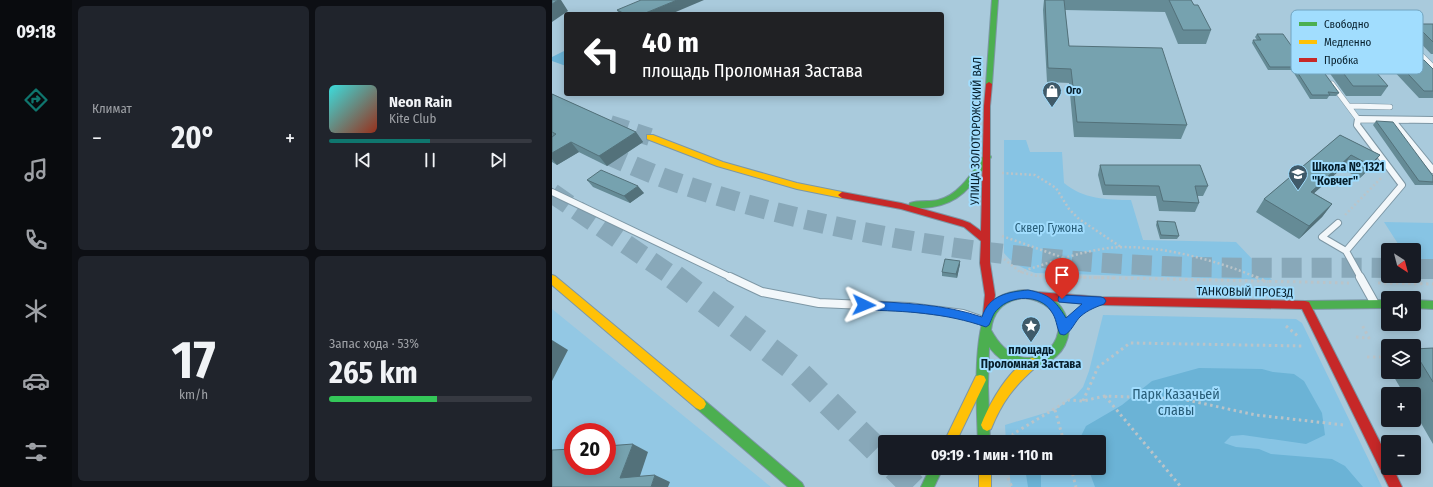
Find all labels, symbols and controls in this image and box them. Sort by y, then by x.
legend [1291,10,1423,74]
text: Свободно [1324,18,1369,31]
text: 09:18 [16,21,56,43]
text: 40 m [642,26,699,59]
icon: left [576,28,628,80]
text: Медленно [1324,36,1372,49]
text: Пробка [1324,54,1358,67]
street label: УЛИЦА ЗОЛОТОРОЖСКИЙ ВАЛ [967,57,984,206]
text: площадь Проломная Застава [642,60,863,82]
shop icon: Ого [1041,80,1063,108]
place label: Ого [1066,85,1082,97]
icon: directions [22,86,50,114]
text: Neon Rain [389,93,452,111]
text: Климат [92,101,132,116]
text: Kite Club [389,111,436,126]
text: 20° [171,120,216,156]
text: − [92,125,102,152]
text: + [285,125,295,152]
icon: previous [352,149,374,171]
icon: pause [419,149,441,171]
icon: next [487,149,509,171]
icon: music [22,156,50,184]
place label: Школа № 1321 "Ковчег" [1312,160,1385,188]
school or university icon: Школа № 1321 "Ковчег" [1287,163,1309,191]
park label: Сквер Гужона [1015,221,1083,235]
icon: phone [22,226,50,254]
north arrow [1381,243,1421,283]
map controls [1381,243,1421,475]
pin [1045,258,1079,299]
icon: arrive [1051,264,1073,286]
street label: ТАНКОВЫЙ ПРОЕЗД [1197,283,1294,300]
position arrow [843,284,885,326]
button: sound [1381,291,1421,331]
icon: climate [22,297,50,325]
place icon: площадь Проломная Застава [1020,315,1042,343]
text: 17 [171,329,216,392]
text: Запас хода · 53% [329,336,419,351]
button: layers [1381,339,1421,379]
place label: площадь Проломная Застава [981,343,1081,371]
text: 265 km [329,355,418,391]
icon: car [22,367,50,395]
park label: Парк Казачьей славы [1132,386,1220,419]
text: km/h [179,387,208,402]
button: + [1381,387,1421,427]
speed limit sign: 20 [564,423,616,475]
button: − [1381,435,1421,475]
icon: filters [22,438,50,466]
text: 09:19 · 1 мин · 110 m [931,446,1053,464]

